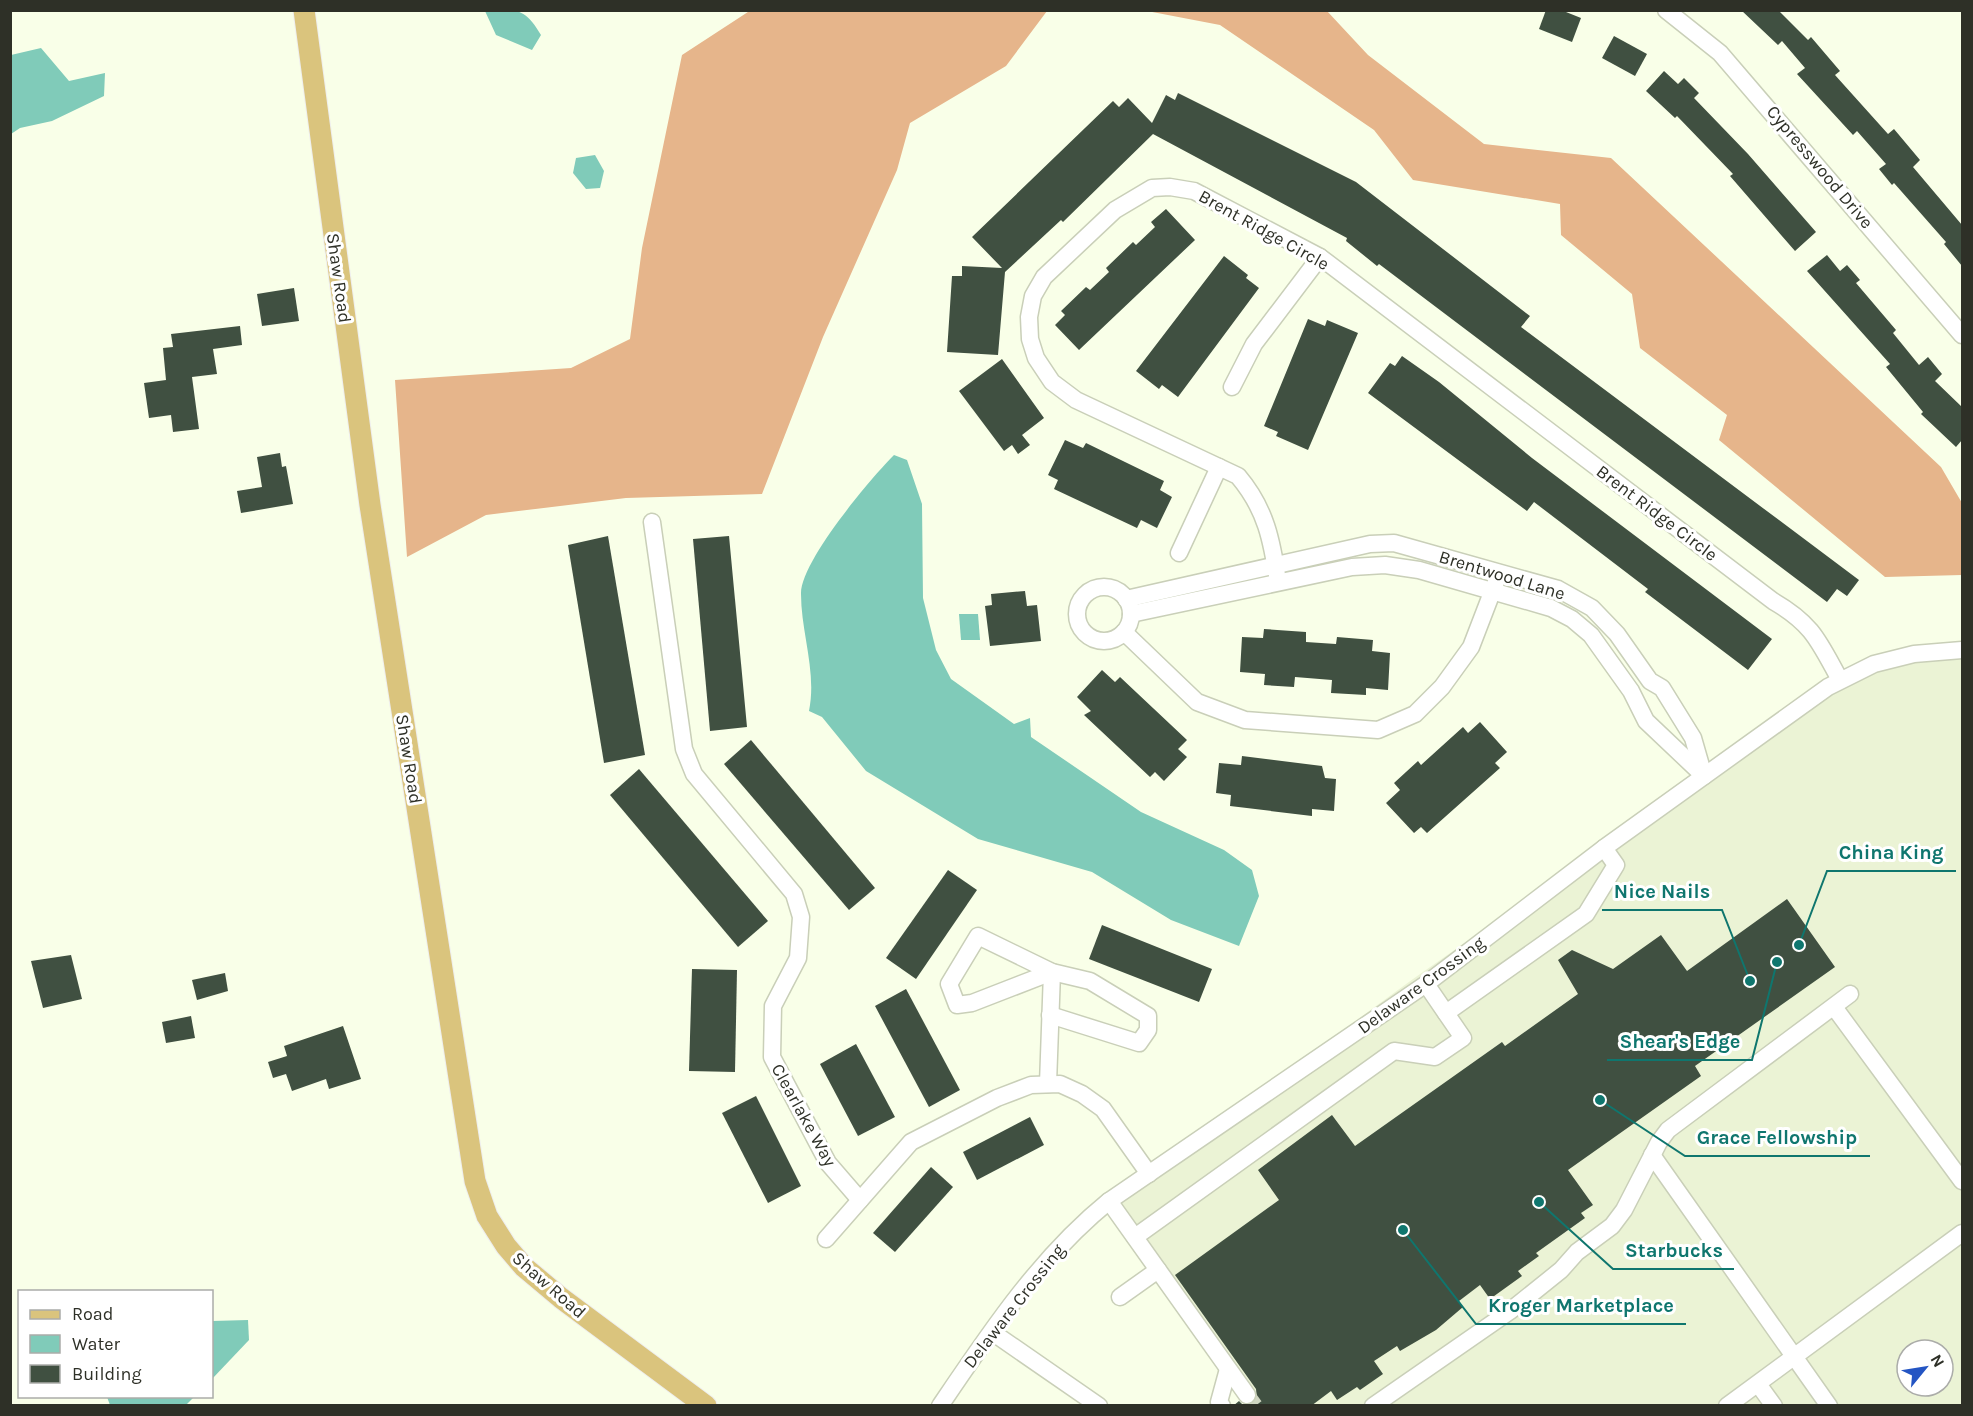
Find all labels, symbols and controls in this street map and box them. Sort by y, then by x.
street label: Cypresswood Drive [1762,101,1878,233]
street label: Brent Ridge Circle [1195,185,1333,275]
street label: Shaw Road [322,232,356,324]
street label: Brent Ridge Circle [1592,460,1722,566]
street label: Brentwood Lane [1436,545,1568,605]
street label: Shaw Road [391,713,427,805]
callout: China King [1827,833,1956,871]
text: China King [1839,841,1944,864]
callout: Nice Nails [1602,872,1722,910]
text: Nice Nails [1614,880,1710,903]
street label: Delaware Crossing [1353,932,1489,1038]
callout: Shear's Edge [1607,1022,1752,1060]
text: Shear's Edge [1620,1030,1740,1053]
street label: Clearlake Way [767,1060,842,1171]
callout: Grace Fellowship [1685,1118,1870,1156]
text: Grace Fellowship [1697,1126,1857,1149]
callout: Starbucks [1613,1231,1734,1269]
street label: Delaware Crossing [959,1239,1069,1373]
text: Starbucks [1625,1239,1723,1262]
street label: Shaw Road [508,1247,590,1323]
callout: Kroger Marketplace [1476,1286,1686,1324]
legend [18,1290,213,1398]
text: Kroger Marketplace [1488,1294,1674,1317]
text: Road [72,1303,113,1325]
text: Water [72,1333,120,1355]
north arrow [1895,1338,1955,1398]
text: N [1926,1351,1949,1370]
text: Building [72,1363,142,1385]

